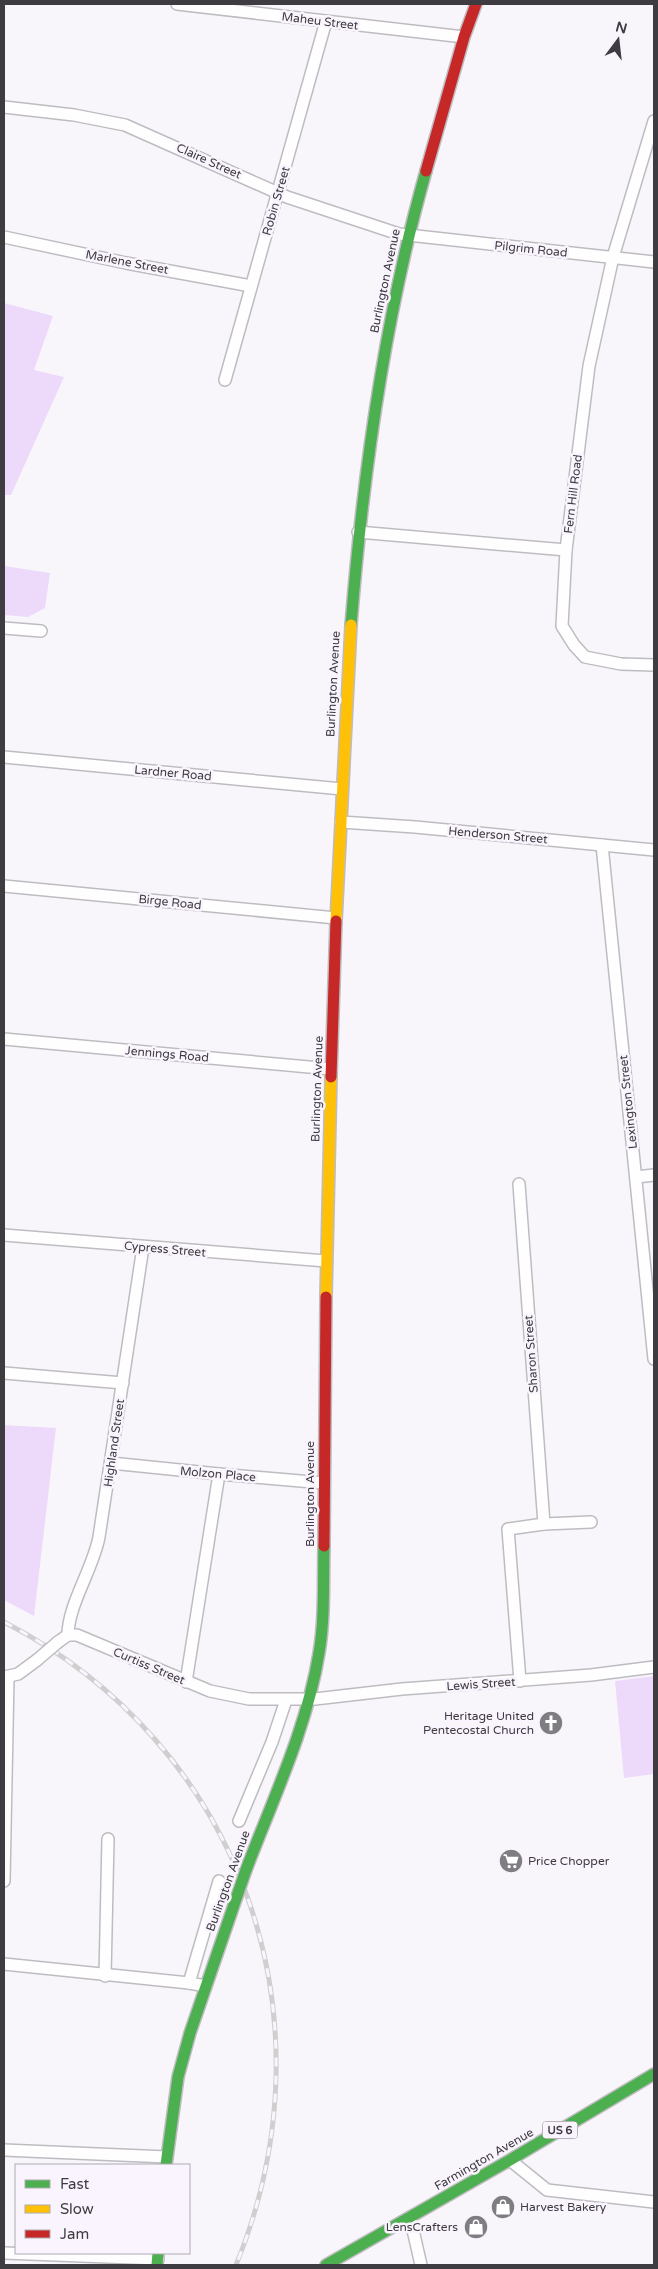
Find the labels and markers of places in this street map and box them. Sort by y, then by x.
place label: Heritage United Pentecostal Church [423,1709,534,1737]
church icon: Heritage United Pentecostal Church [538,1710,564,1736]
supermarket icon: Price Chopper [498,1848,524,1874]
place label: Price Chopper [528,1854,610,1868]
shop icon: Harvest Bakery [490,2194,516,2220]
place label: Harvest Bakery [520,2200,607,2214]
shop icon: LensCrafters [463,2214,489,2240]
place label: LensCrafters [386,2220,458,2234]

